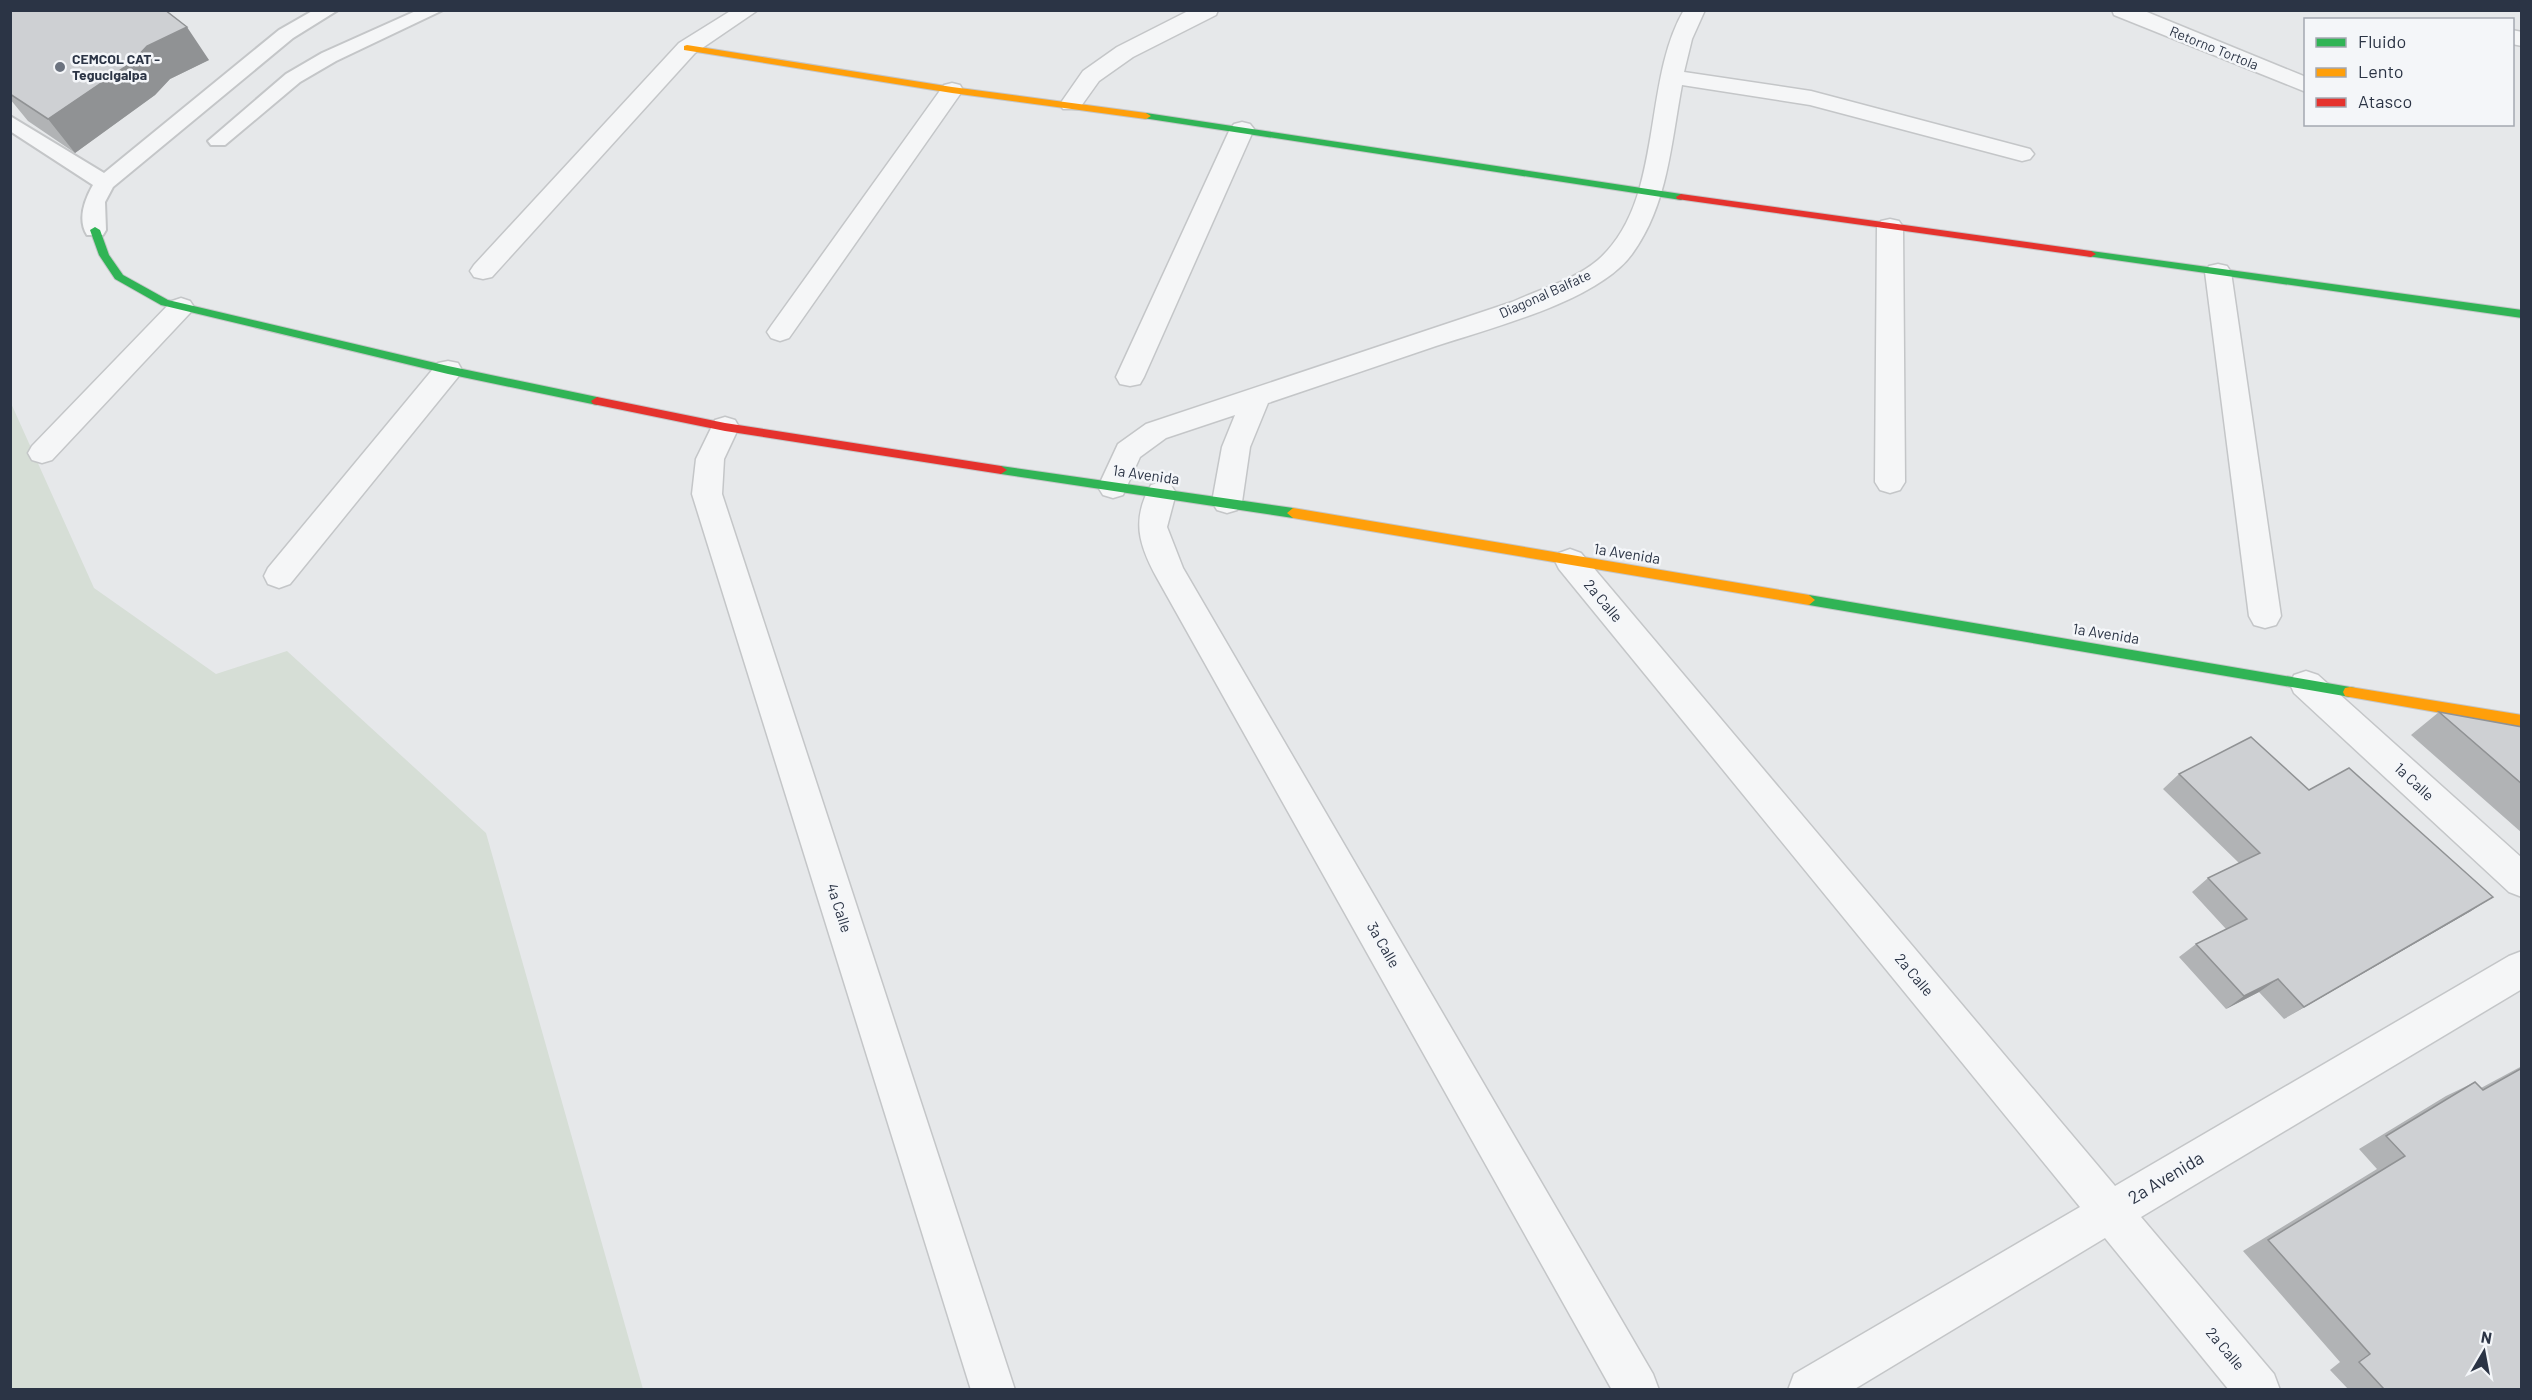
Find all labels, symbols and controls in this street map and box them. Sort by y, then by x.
legend [2304,18,2514,126]
street label: Retorno Tortola [2167,22,2261,73]
text: Fluido [2358,30,2406,52]
place label: CEMCOL CAT - Tegucigalpa [72,50,160,83]
marker: CEMCOL CAT - Tegucigalpa [53,60,67,74]
text: Lento [2358,60,2404,82]
text: Atasco [2358,90,2412,112]
street label: Diagonal Balfate [1496,266,1593,321]
street label: 1a Avenida [1112,460,1181,488]
street label: 1a Avenida [1593,539,1662,567]
street label: 2a Calle [1581,575,1627,625]
street label: 1a Avenida [2072,619,2141,647]
street label: 1a Calle [2391,758,2438,804]
street label: 4a Calle [824,881,856,934]
street label: 3a Calle [1364,918,1404,971]
street label: 2a Calle [1892,949,1938,999]
street label: 2a Avenida [2124,1146,2207,1208]
north arrow [2454,1322,2514,1382]
street label: 2a Calle [2203,1323,2249,1373]
text: N [2480,1326,2494,1347]

